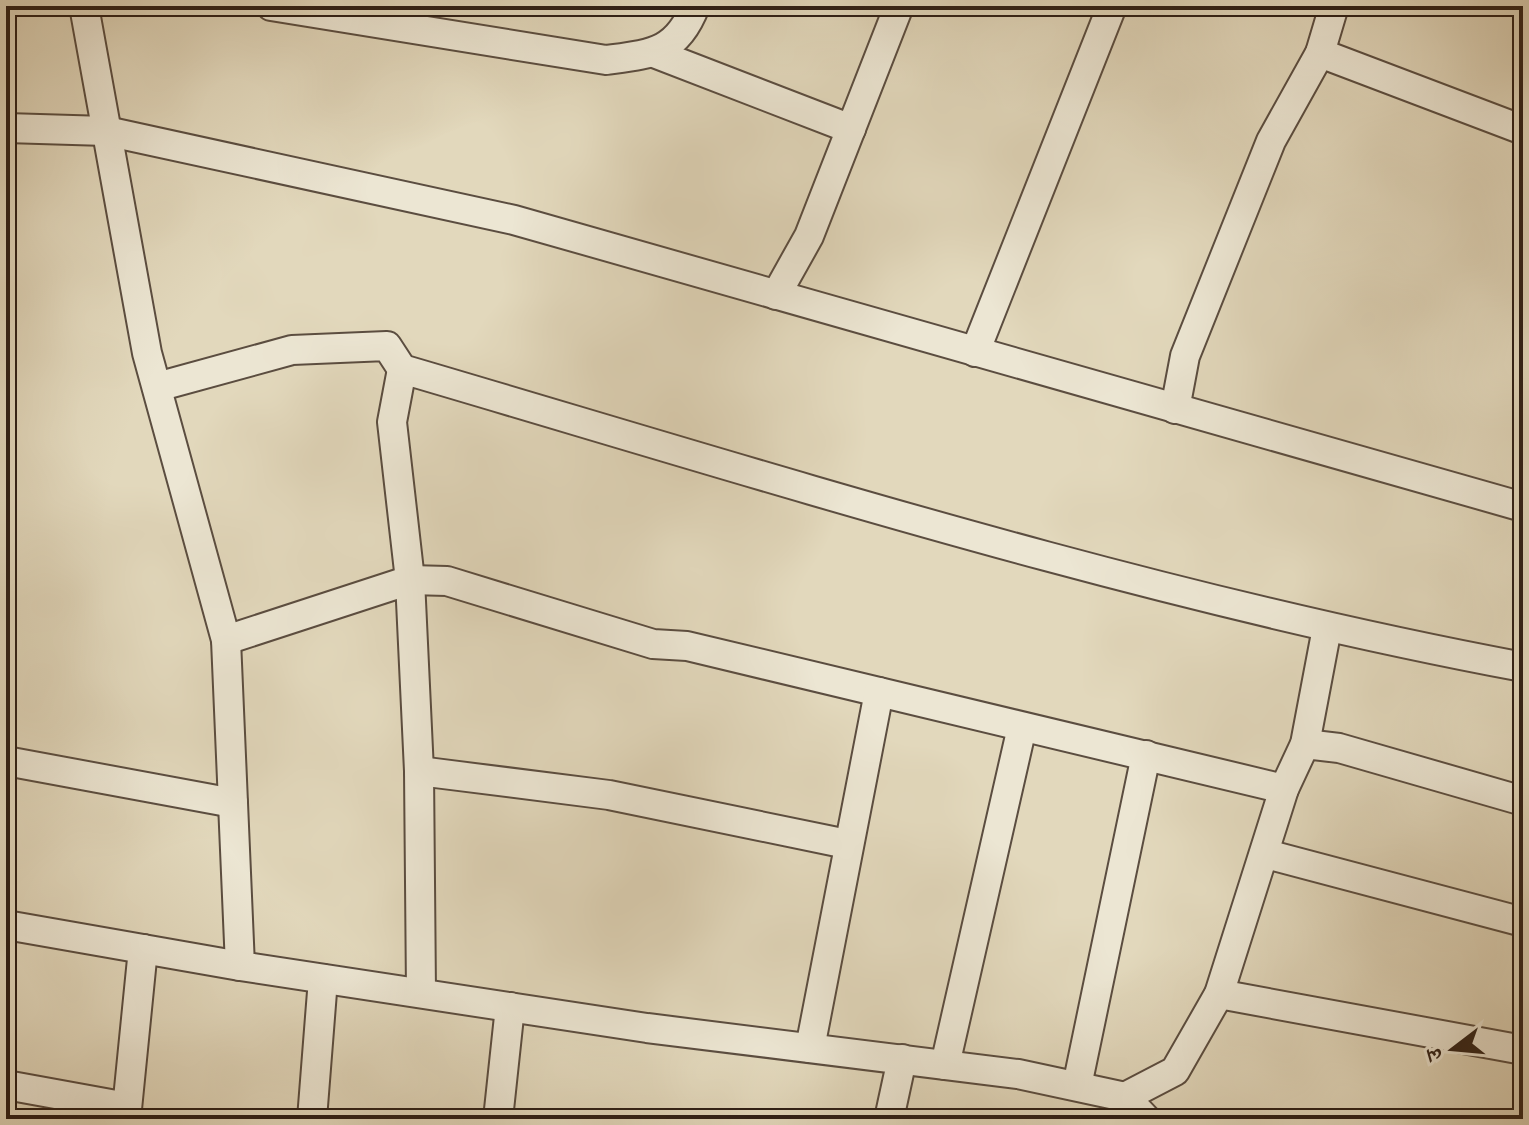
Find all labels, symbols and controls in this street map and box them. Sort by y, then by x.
north arrow [1413,1009,1493,1089]
text: उ [1419,1042,1454,1065]

